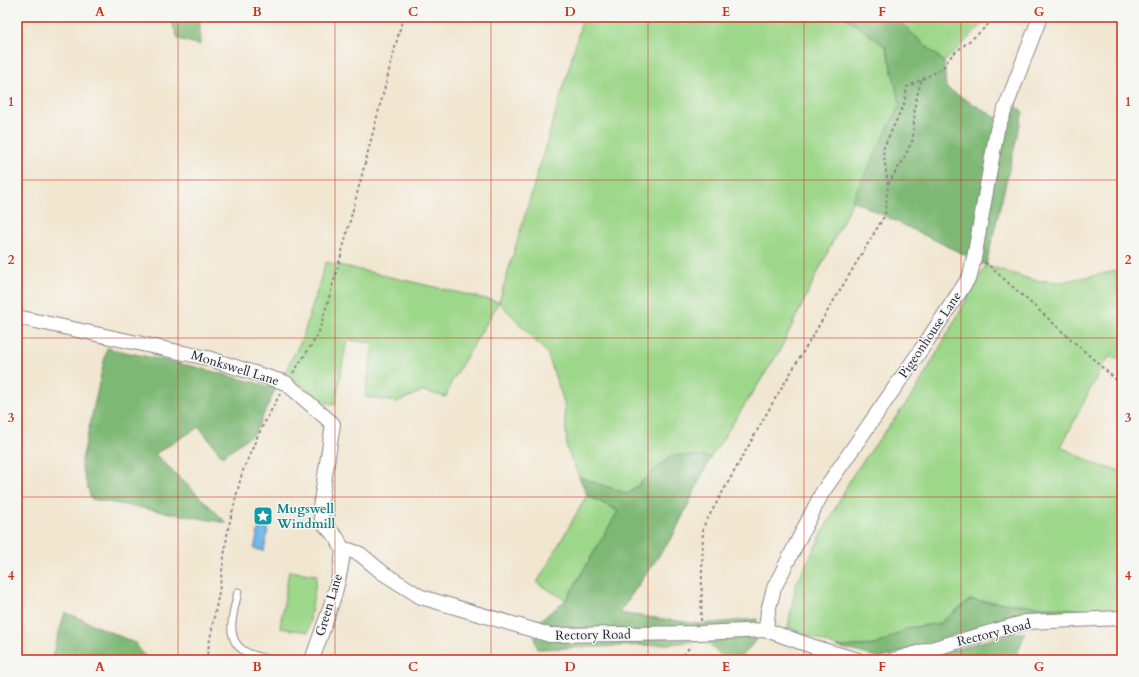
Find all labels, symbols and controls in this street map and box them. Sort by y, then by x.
text: A [95,3,105,21]
text: B [252,3,262,21]
text: C [408,3,418,21]
text: D [564,3,576,21]
text: E [722,3,730,21]
text: F [878,3,886,21]
text: G [1034,3,1045,21]
text: 1 [8,93,14,111]
text: 1 [1125,93,1131,111]
text: 2 [8,251,15,269]
text: 2 [1125,251,1132,269]
street label: Pigeonhouse Lane [894,288,966,382]
street label: Monkswell Lane [189,346,281,390]
text: 3 [8,409,15,427]
text: 3 [1125,409,1132,427]
place label: Mugswell Windmill [276,500,336,533]
place icon: Mugswell Windmill [252,505,274,527]
text: 4 [8,567,15,585]
text: 4 [1125,567,1132,585]
street label: Green Lane [311,571,347,638]
street label: Rectory Road [955,615,1033,651]
street label: Rectory Road [555,625,631,645]
text: A [95,658,105,676]
text: B [252,658,262,676]
text: C [408,658,418,676]
text: D [564,658,576,676]
text: E [722,658,730,676]
text: F [878,658,886,676]
text: G [1034,658,1045,676]

